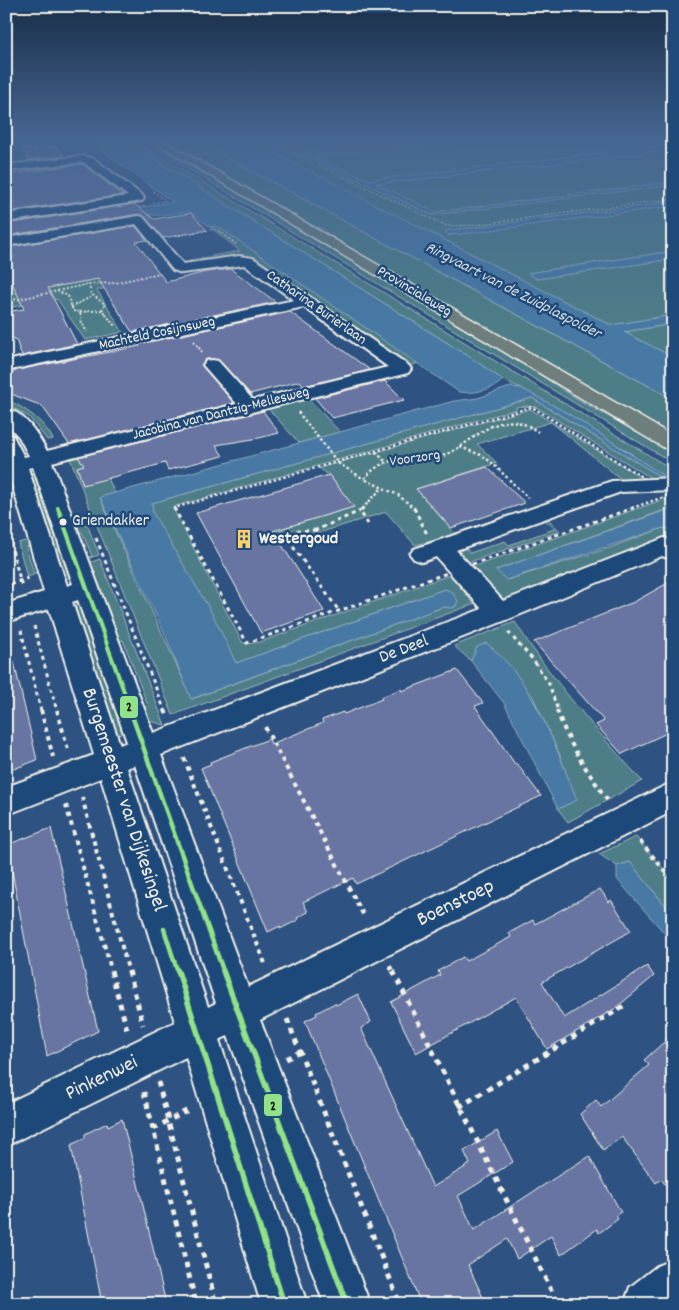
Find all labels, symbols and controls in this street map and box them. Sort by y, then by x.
water label: Ringvaart van de Zuidplaspolder [421,237,607,346]
street label: Provincialeweg [372,261,456,323]
street label: Catharina Burierlaan [261,265,371,351]
street label: Machteld Cosijnsweg [97,311,217,357]
street label: Jacobina van Dantzig-Mellesweg [130,381,312,447]
street label: Voorzorg [388,445,442,473]
place label: Griendakker [72,510,150,534]
marker: Griendakker [58,517,68,527]
place label: Westergoud [259,527,338,552]
building icon: Westergoud [233,528,255,550]
street label: De Deel [376,629,433,671]
street label: Burgemeester van Dijkesingel [73,684,173,916]
line badge: 2 [119,695,139,719]
text: 2 [126,698,132,718]
street label: Boenstoep [412,872,500,936]
street label: Pinkenwei [61,1049,143,1109]
line badge: 2 [263,1093,283,1117]
text: 2 [270,1097,276,1117]

